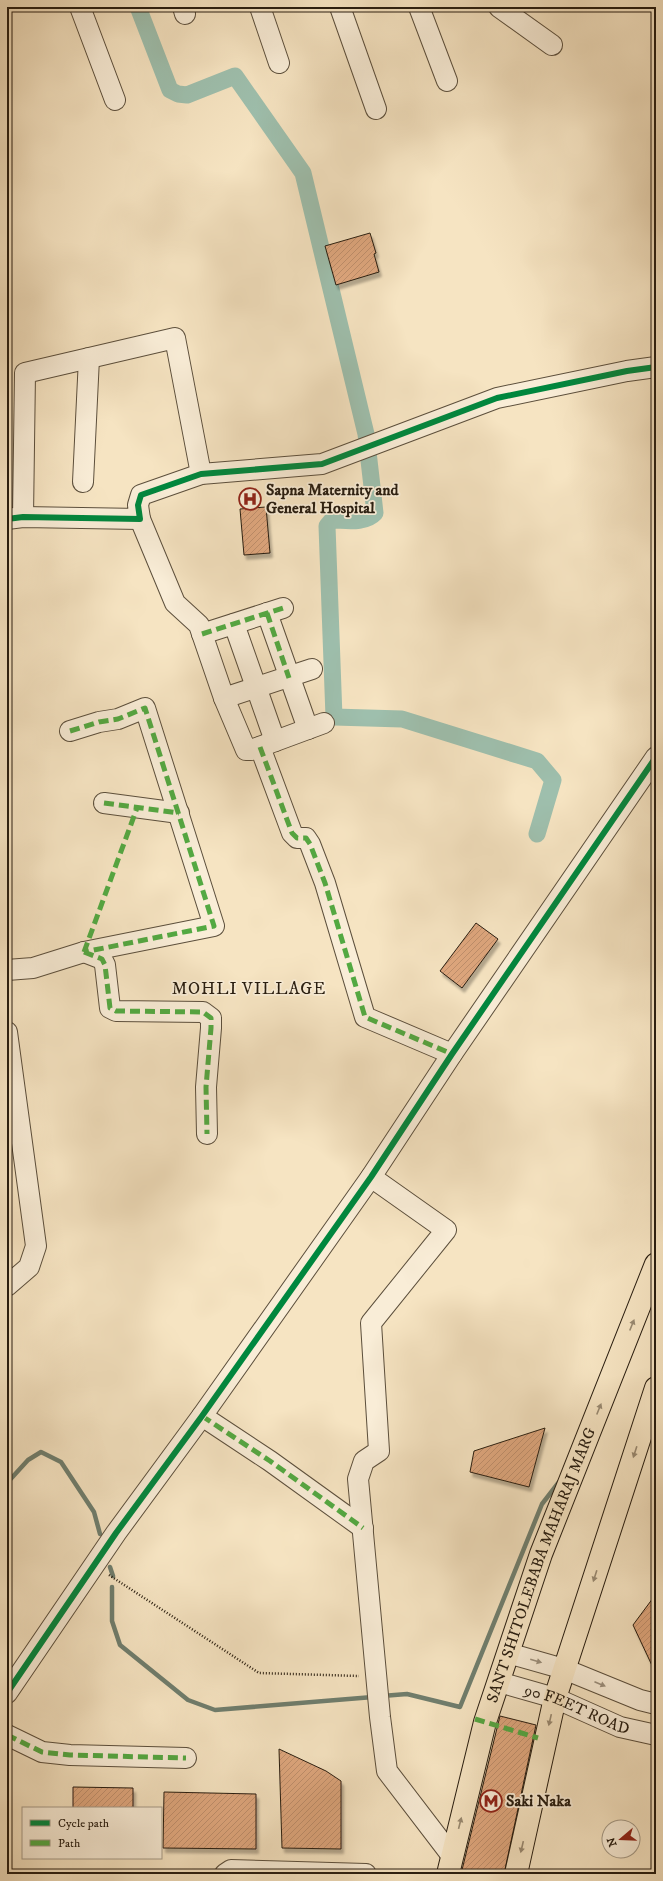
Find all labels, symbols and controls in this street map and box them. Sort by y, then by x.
place label: Sapna Maternity and General Hospital [266,480,400,518]
hospital icon: Sapna Maternity and General Hospital [237,486,263,512]
district label: MOHLI VILLAGE [172,978,326,1000]
one-way arrow [629,1319,635,1331]
one-way arrow [596,1402,602,1414]
street label: SANT SHITOLEBABA MAHARAJ MARG [482,1425,600,1705]
one-way arrow [632,1446,638,1458]
one-way arrow [592,1570,598,1582]
one-way arrow [531,1658,543,1664]
street label: 90 FEET ROAD [521,1680,632,1739]
one-way arrow [595,1681,607,1687]
one-way arrow [547,1714,553,1726]
metro station icon: Saki Naka [478,1788,504,1814]
place label: Saki Naka [506,1791,572,1811]
legend [22,1807,162,1859]
text: Cycle path [58,1816,110,1831]
one-way arrow [458,1816,464,1829]
north arrow [601,1819,641,1859]
text: N [604,1835,621,1848]
text: Path [58,1836,81,1851]
one-way arrow [518,1841,524,1853]

